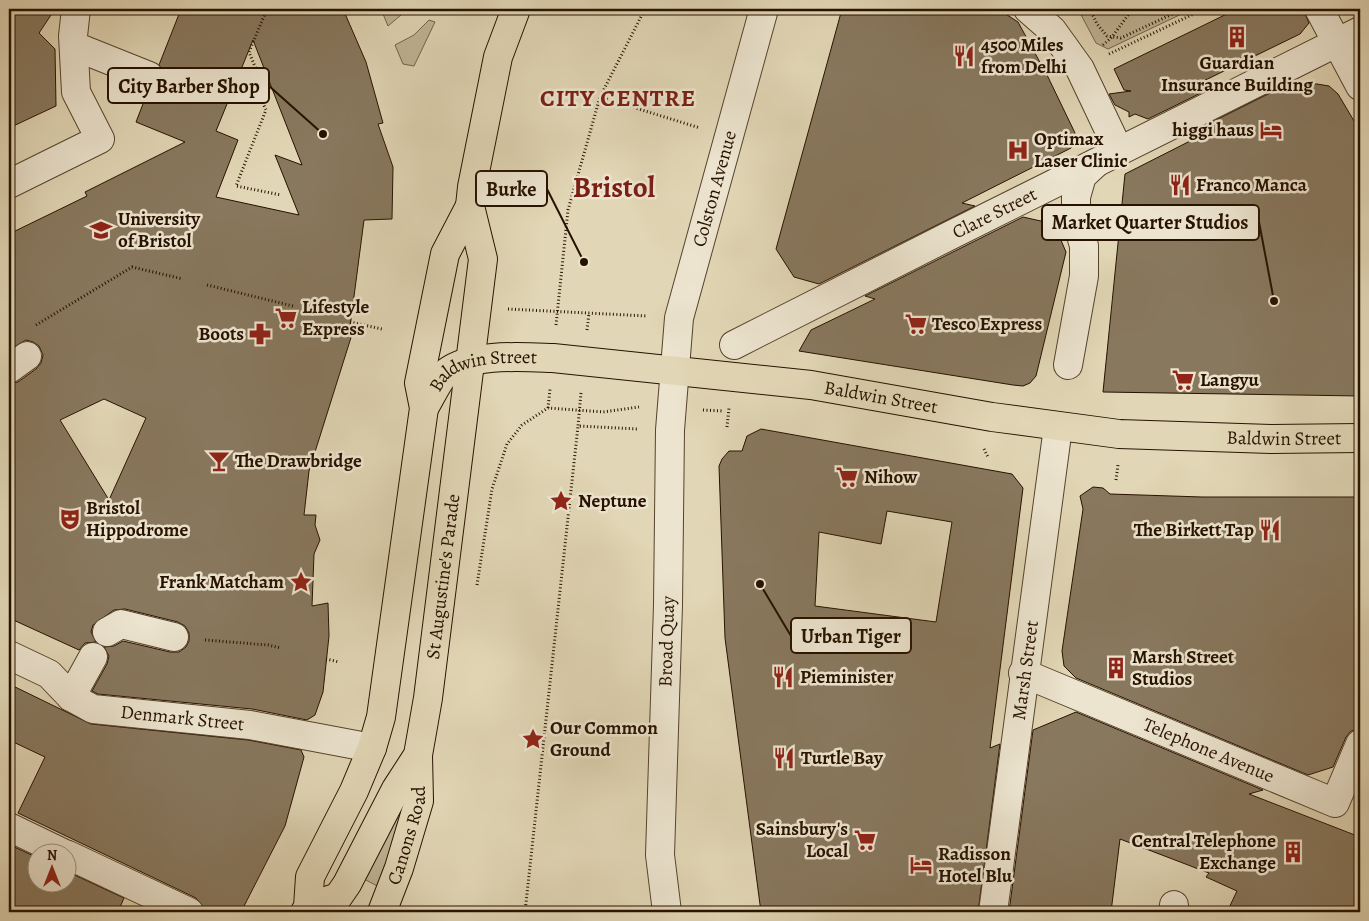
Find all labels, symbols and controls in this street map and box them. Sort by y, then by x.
building icon: Guardian Insurance Building [1224,24,1250,50]
place label: 4500 Miles from Delhi [981,32,1067,80]
restaurant icon: 4500 Miles from Delhi [951,43,977,69]
place label: Guardian Insurance Building [1161,50,1313,98]
callout: City Barber Shop [108,68,269,103]
text: City Barber Shop [118,73,260,100]
district label: CITY CENTRE [540,82,696,114]
place label: higgi haus [1172,117,1254,143]
hotel icon: higgi haus [1258,117,1284,143]
place label: Optimax Laser Clinic [1034,126,1128,174]
street label: Colston Avenue [686,128,743,250]
hospital icon: Optimax Laser Clinic [1005,137,1031,163]
district label: Bristol [573,168,656,207]
callout: Burke [476,171,547,206]
restaurant icon: Franco Manca [1167,172,1193,198]
place label: Franco Manca [1196,172,1308,198]
text: Burke [486,176,536,203]
street label: Clare Street [948,181,1041,245]
callout: Market Quarter Studios [1042,205,1259,240]
place label: University of Bristol [118,206,201,254]
text: Market Quarter Studios [1051,209,1249,236]
school or university icon: University of Bristol [88,217,114,243]
place label: Lifestyle Express [302,294,370,342]
supermarket icon: Lifestyle Express [273,305,299,331]
supermarket icon: Tesco Express [903,311,929,337]
place label: Tesco Express [932,311,1043,337]
place label: Boots [199,321,244,347]
pharmacy icon: Boots [247,321,273,347]
street label: Baldwin Street [423,344,537,396]
supermarket icon: Langyu [1170,367,1196,393]
place label: Langyu [1200,367,1259,393]
street label: Baldwin Street [822,375,940,420]
street label: Baldwin Street [1226,425,1341,452]
bar icon: The Drawbridge [206,448,232,474]
place label: The Drawbridge [235,448,362,474]
supermarket icon: Nihow [834,464,860,490]
place label: Nihow [864,464,918,490]
place icon: Neptune [548,488,574,514]
place label: Neptune [578,488,647,514]
street label: St Augustine's Parade [420,492,466,661]
place label: Bristol Hippodrome [86,495,188,543]
theatre icon: Bristol Hippodrome [57,506,83,532]
place label: The Birkett Tap [1134,517,1254,543]
restaurant icon: The Birkett Tap [1257,517,1283,543]
place label: Frank Matcham [159,569,284,595]
place icon: Frank Matcham [288,569,314,595]
street label: Broad Quay [652,595,681,687]
callout: Urban Tiger [791,618,911,653]
street label: Marsh Street [1006,619,1045,722]
text: Urban Tiger [801,623,901,650]
place label: Marsh Street Studios [1132,644,1235,692]
building icon: Marsh Street Studios [1103,655,1129,681]
restaurant icon: Pieminister [770,664,796,690]
place label: Pieminister [800,664,894,690]
street label: Denmark Street [119,699,245,737]
street label: Telephone Avenue [1139,711,1278,789]
place label: Our Common Ground [550,715,658,763]
place icon: Our Common Ground [520,726,546,752]
restaurant icon: Turtle Bay [771,745,797,771]
place label: Turtle Bay [801,745,884,771]
street label: Canons Road [381,785,432,889]
place label: Sainsbury's Local [756,816,848,864]
supermarket icon: Sainsbury's Local [852,827,878,853]
place label: Central Telephone Exchange [1132,828,1276,876]
building icon: Central Telephone Exchange [1280,839,1306,865]
place label: Radisson Hotel Blu [938,841,1013,889]
north arrow [28,844,78,894]
text: N [47,846,57,865]
hotel icon: Radisson Hotel Blu [908,852,934,878]

